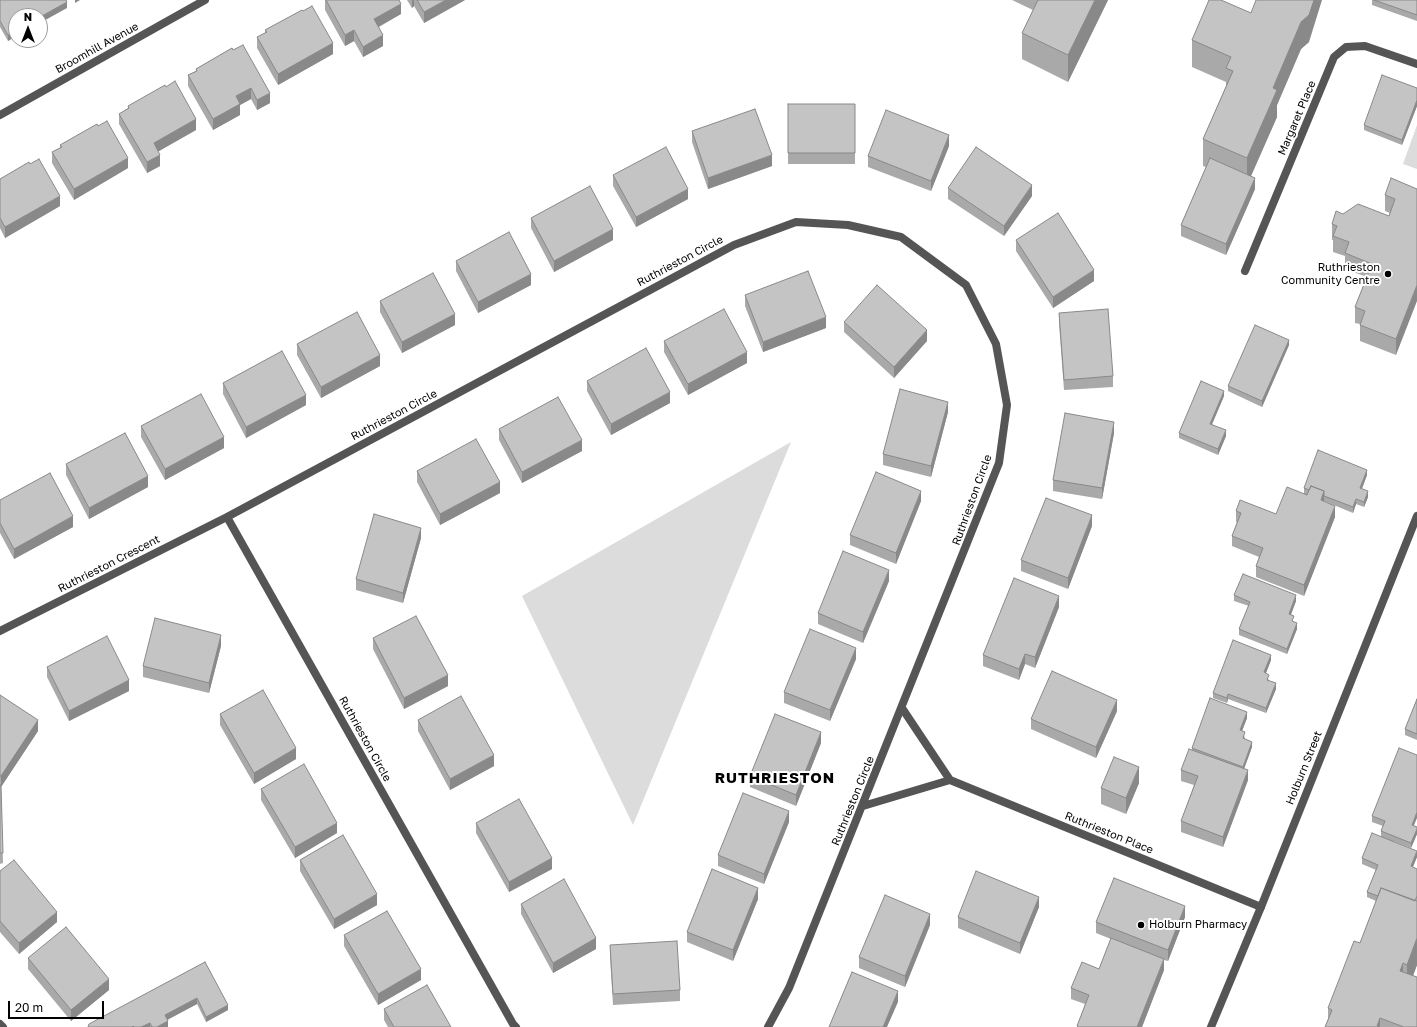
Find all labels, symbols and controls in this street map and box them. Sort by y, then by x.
north arrow [8,8,48,48]
text: N [24,10,32,23]
street label: Broomhill Avenue [53,20,141,76]
street label: Margaret Place [1275,79,1319,157]
street label: Ruthrieston Circle [635,233,725,289]
place label: Ruthrieston Community Centre [1281,261,1380,287]
marker: Ruthrieston Community Centre [1383,269,1393,279]
street label: Ruthrieston Circle [349,387,439,443]
street label: Ruthrieston Circle [949,453,995,547]
street label: Ruthrieston Crescent [56,533,162,595]
street label: Ruthrieston Circle [336,694,394,784]
street label: Holburn Street [1283,729,1325,807]
street label: Ruthrieston Circle [829,754,877,848]
district label: RUTHRIESTON [715,769,835,787]
street label: Ruthrieston Place [1063,809,1155,857]
place label: Holburn Pharmacy [1149,918,1247,932]
marker: Holburn Pharmacy [1136,920,1146,930]
scale bar [10,993,106,1019]
text: 20 m [15,1000,43,1015]

